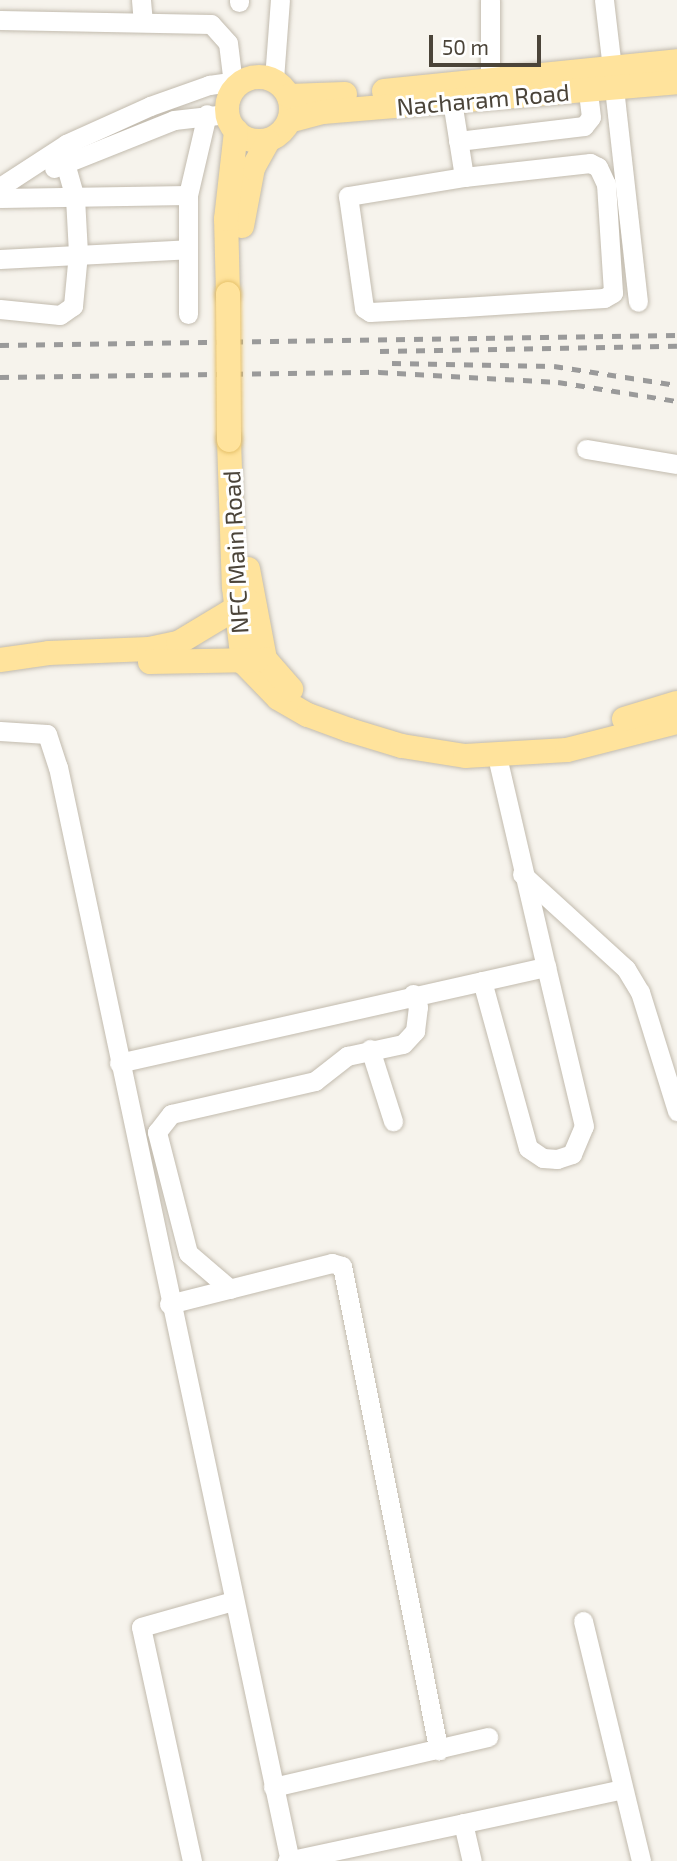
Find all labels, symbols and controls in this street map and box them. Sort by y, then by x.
scale bar [432,21,544,65]
text: 50 m [442,34,489,59]
street label: Nacharam Road [395,77,571,121]
street label: NFC Main Road [216,470,254,634]

